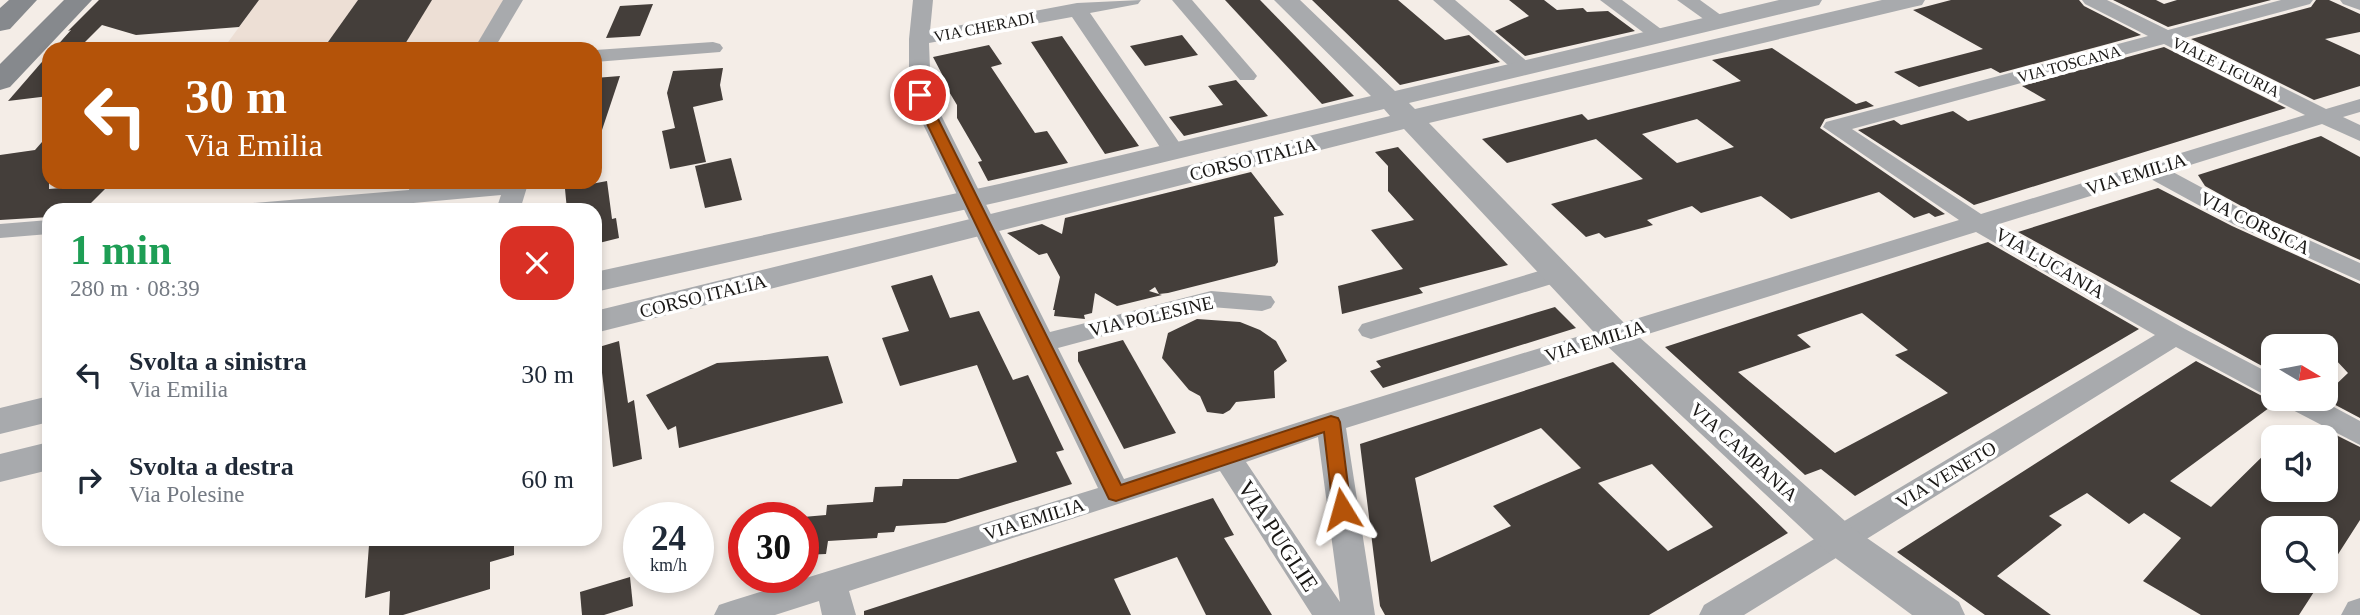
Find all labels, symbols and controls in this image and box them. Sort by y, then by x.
street label: VIA CHERADI [932,9,1036,45]
street label: VIALE LIGURIA [2169,34,2283,101]
street label: VIA TOSCANA [2015,42,2123,86]
pin [890,65,950,125]
text: 30 m [185,69,287,124]
icon: left [70,70,161,161]
icon: arrive [901,76,939,114]
text: Via Emilia [185,127,323,163]
street label: CORSO ITALIA [1187,133,1319,185]
street label: VIA EMILIA [2083,149,2189,199]
street label: VIA CORSICA [2197,187,2314,259]
street label: VIA LUCANIA [1992,223,2109,303]
button: close [500,226,574,300]
text: 1 min [70,227,172,273]
street label: CORSO ITALIA [637,270,769,322]
text: 280 m · 08:39 [70,276,200,301]
street label: VIA POLESINE [1087,291,1215,341]
street label: VIA EMILIA [1542,316,1648,366]
north arrow [2261,334,2338,411]
map controls [2261,334,2338,593]
text: Svolta a sinistra [129,347,307,376]
icon: left [70,356,108,394]
text: 30 m [521,360,574,389]
text: Via Emilia [129,377,228,402]
street label: VIA CAMPANIA [1686,398,1802,506]
button: sound [2261,425,2338,502]
street label: VIA VENETO [1892,437,2000,513]
text: Svolta a destra [129,452,294,481]
icon: right [70,461,108,499]
text: 60 m [521,465,574,494]
position arrow [1305,472,1379,546]
street label: VIA PUGLIE [1233,476,1323,596]
text: Via Polesine [129,482,245,507]
street label: VIA EMILIA [981,494,1087,544]
speed limit sign: 30 [728,502,819,593]
button: search [2261,516,2338,593]
text: 24 [651,519,686,558]
text: km/h [650,555,687,575]

